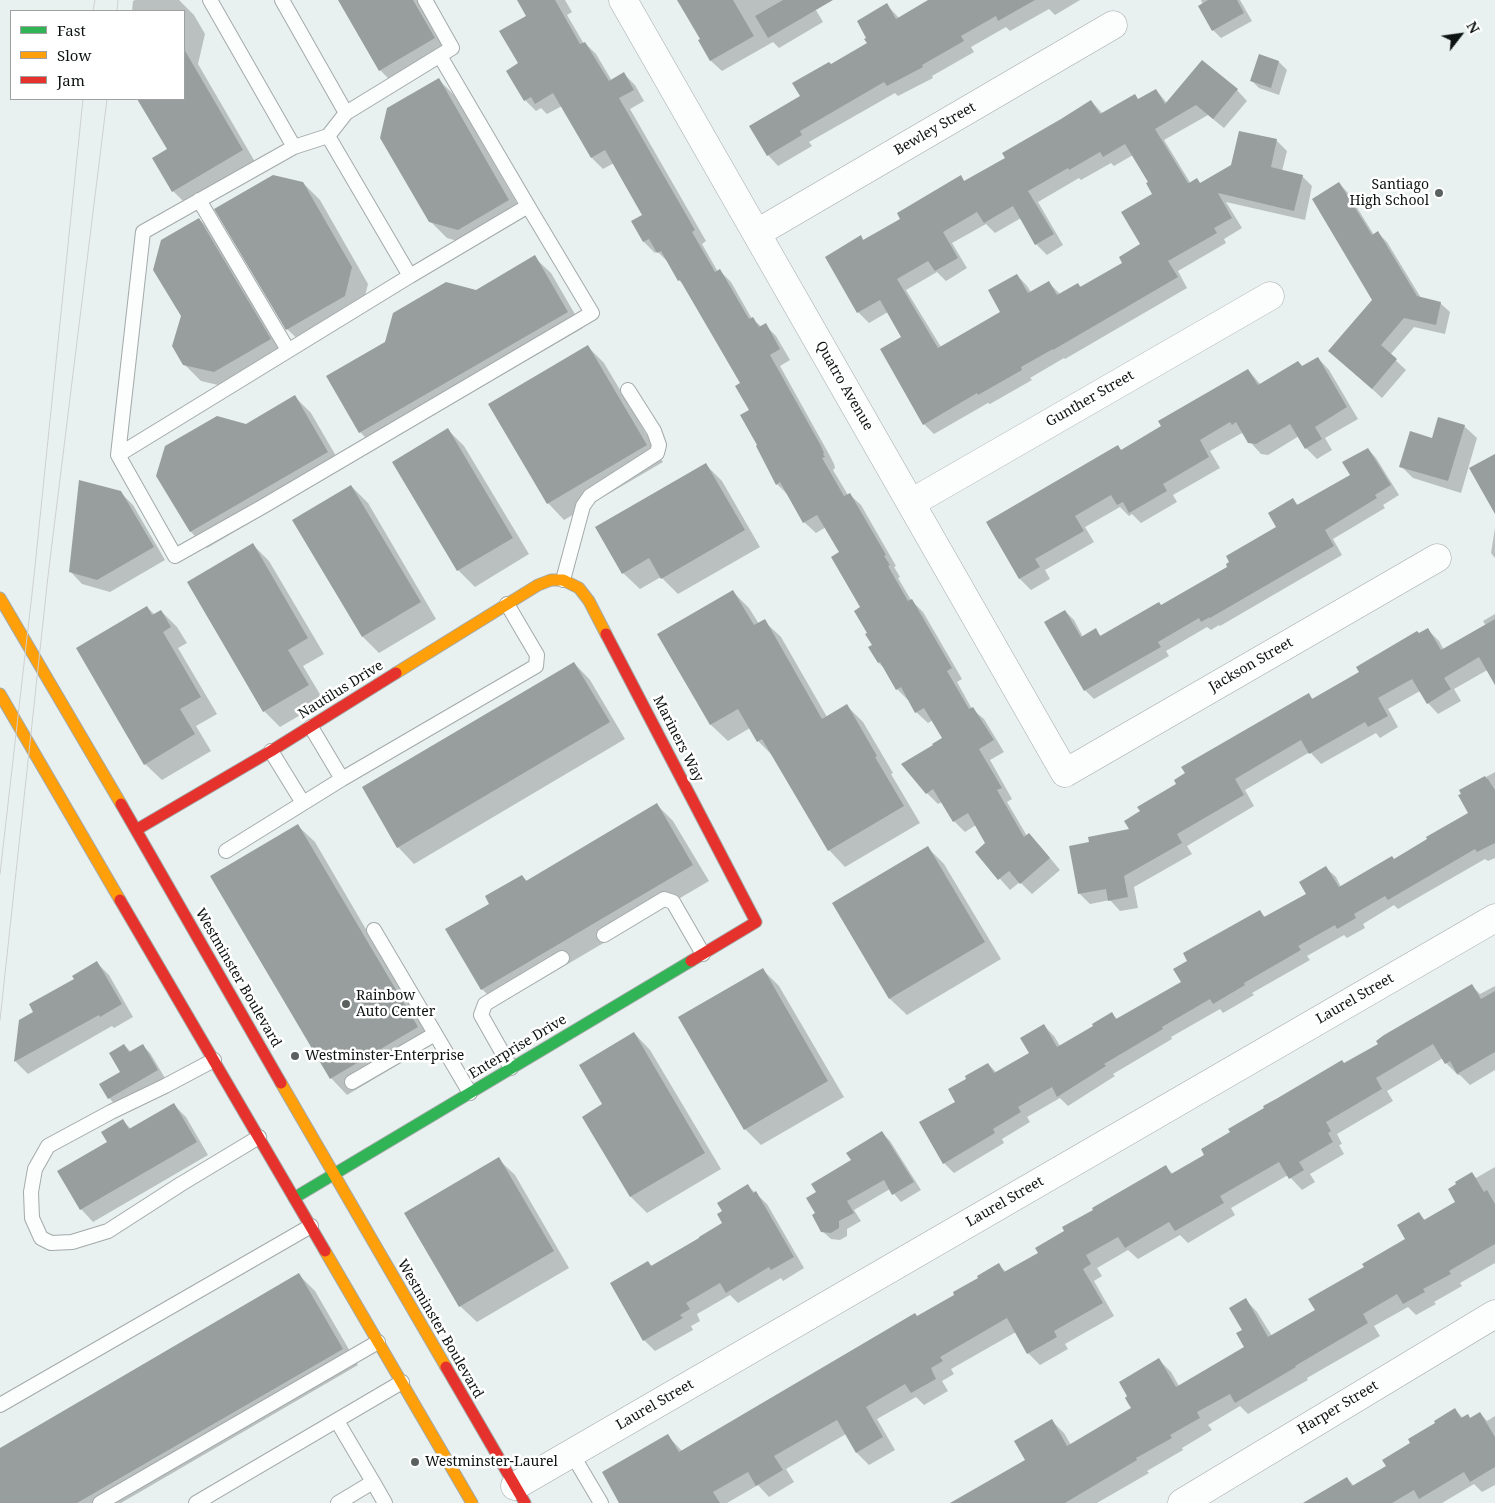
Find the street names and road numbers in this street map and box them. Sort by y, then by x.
street label: Bewley Street [891,99,979,159]
street label: Quatro Avenue [812,338,876,434]
street label: Gunther Street [1043,367,1137,431]
street label: Jackson Street [1206,634,1296,696]
street label: Nautilus Drive [295,657,387,723]
street label: Mariners Way [649,693,707,785]
street label: Westminster Boulevard [191,906,285,1050]
street label: Laurel Street [1313,970,1397,1028]
street label: Enterprise Drive [466,1011,570,1083]
street label: Laurel Street [963,1173,1047,1231]
street label: Westminster Boulevard [393,1257,487,1401]
street label: Laurel Street [613,1376,697,1434]
street label: Harper Street [1295,1377,1381,1439]

